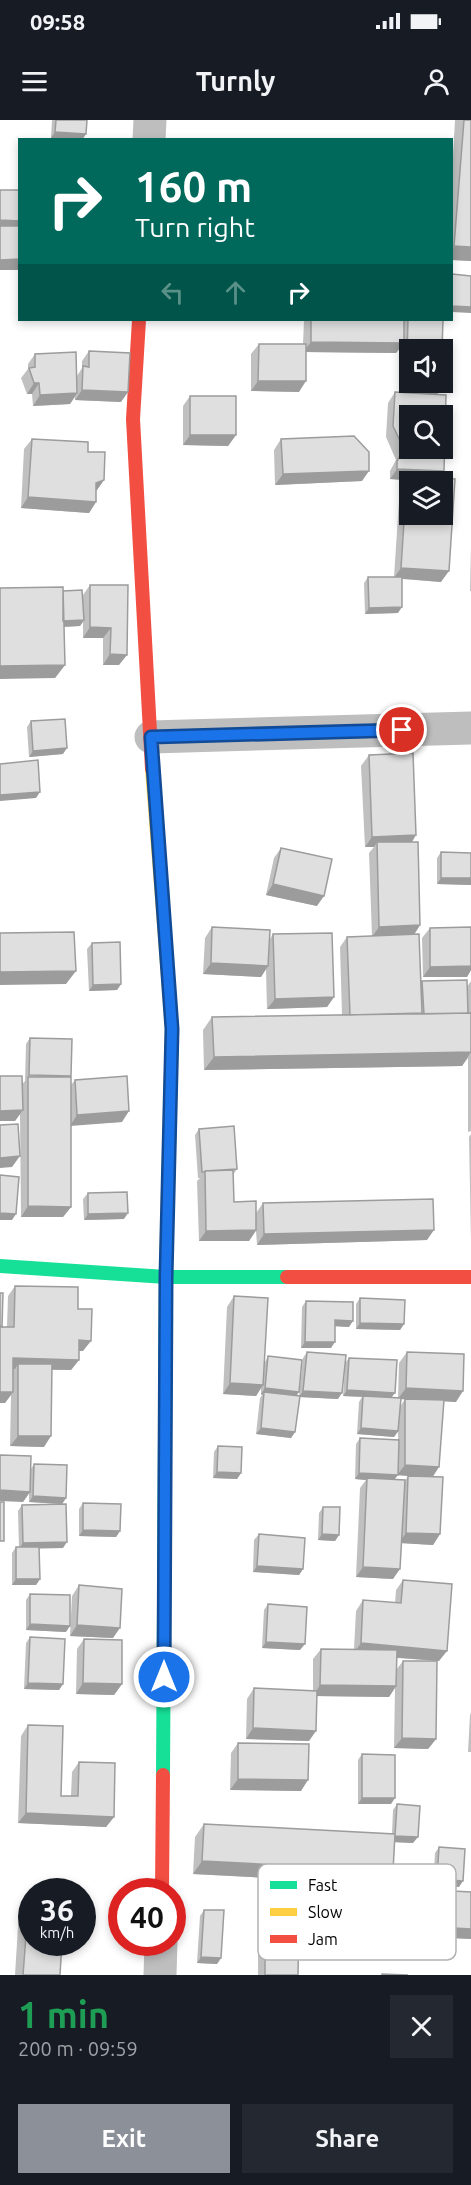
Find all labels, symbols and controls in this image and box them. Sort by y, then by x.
text: 09:58 [30,9,85,34]
icon: menu [18,65,51,98]
icon: person [420,65,453,98]
text: Turnly [196,66,275,96]
icon: right [36,162,114,240]
text: 160 m [135,163,252,210]
text: Turn right [135,212,255,242]
icon: left [156,276,189,309]
icon: ahead [219,276,252,309]
icon: right [282,276,315,309]
map controls [399,339,453,525]
button: sound [399,339,453,393]
button: search [399,405,453,459]
button: layers [399,471,453,525]
pin [376,704,427,755]
icon: arrive [385,713,418,746]
position arrow [132,1645,196,1709]
legend [258,1864,456,1960]
text: Fast [308,1876,338,1894]
speed limit sign: 40 [108,1878,186,1956]
text: 36 [40,1893,74,1927]
text: Slow [308,1903,343,1921]
text: km/h [40,1924,74,1941]
text: Jam [308,1930,338,1948]
text: 1 min [18,1994,109,2035]
button: close [390,1995,453,2058]
text: 200 m · 09:59 [18,2037,138,2060]
button: Exit [18,2104,230,2173]
button: Share [242,2104,453,2173]

